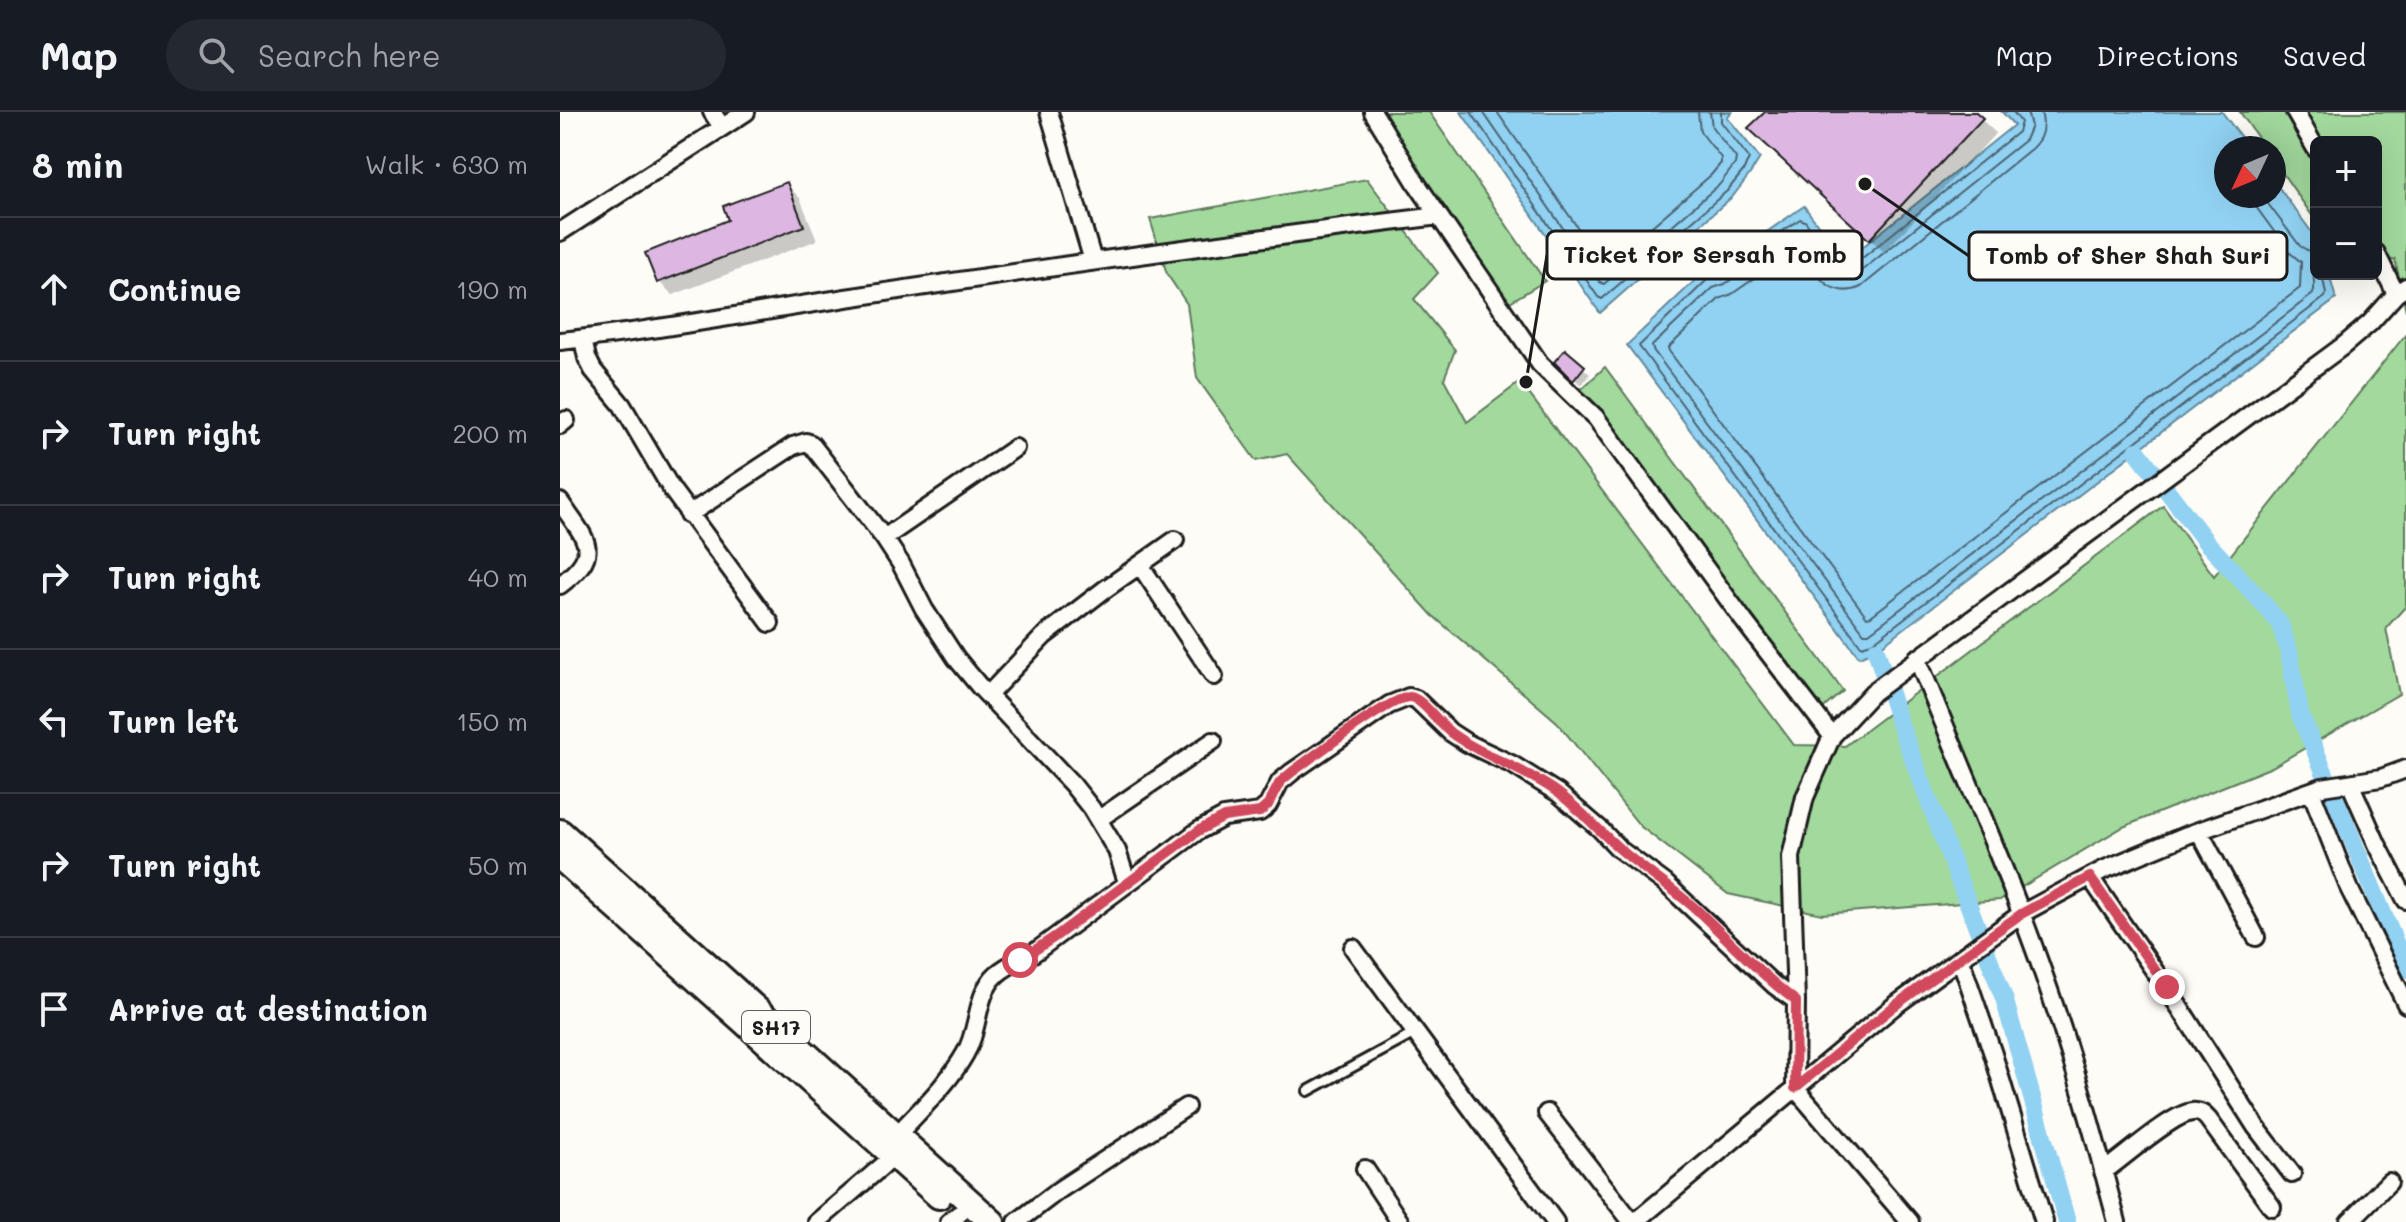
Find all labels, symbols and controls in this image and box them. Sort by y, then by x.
search box [166,19,726,91]
text: Map [40,30,118,80]
icon: search [194,33,238,77]
text: Search here [258,35,441,75]
text: Map [1996,37,2053,73]
text: Directions [2097,37,2239,73]
text: Saved [2283,37,2366,73]
north arrow [2214,136,2286,208]
map controls [2310,136,2382,280]
button: + [2310,136,2382,208]
text: 8 min [32,142,123,187]
text: Walk · 630 m [365,147,528,181]
button: − [2310,208,2382,280]
callout: Ticket for Sersah Tomb [1547,231,1862,279]
callout: Tomb of Sher Shah Suri [1969,232,2287,280]
text: Ticket for Sersah Tomb [1563,238,1847,269]
text: Tomb of Sher Shah Suri [1985,239,2271,270]
icon: ahead [32,267,76,311]
text: Continue [108,269,241,309]
text: 190 m [456,272,528,306]
icon: right [32,411,76,455]
text: Turn right [108,413,261,453]
text: 200 m [452,416,528,450]
icon: right [32,555,76,599]
text: Turn right [108,557,261,597]
text: 40 m [468,560,528,594]
icon: left [32,699,76,743]
text: Turn left [108,701,239,741]
text: 150 m [456,704,528,738]
icon: right [32,843,76,887]
text: Turn right [108,845,261,885]
text: 50 m [468,848,528,882]
route start [1002,942,1038,978]
route end [2149,969,2185,1005]
icon: arrive [32,987,76,1031]
text: Arrive at destination [108,989,428,1029]
road number: SH17 [742,1011,810,1043]

